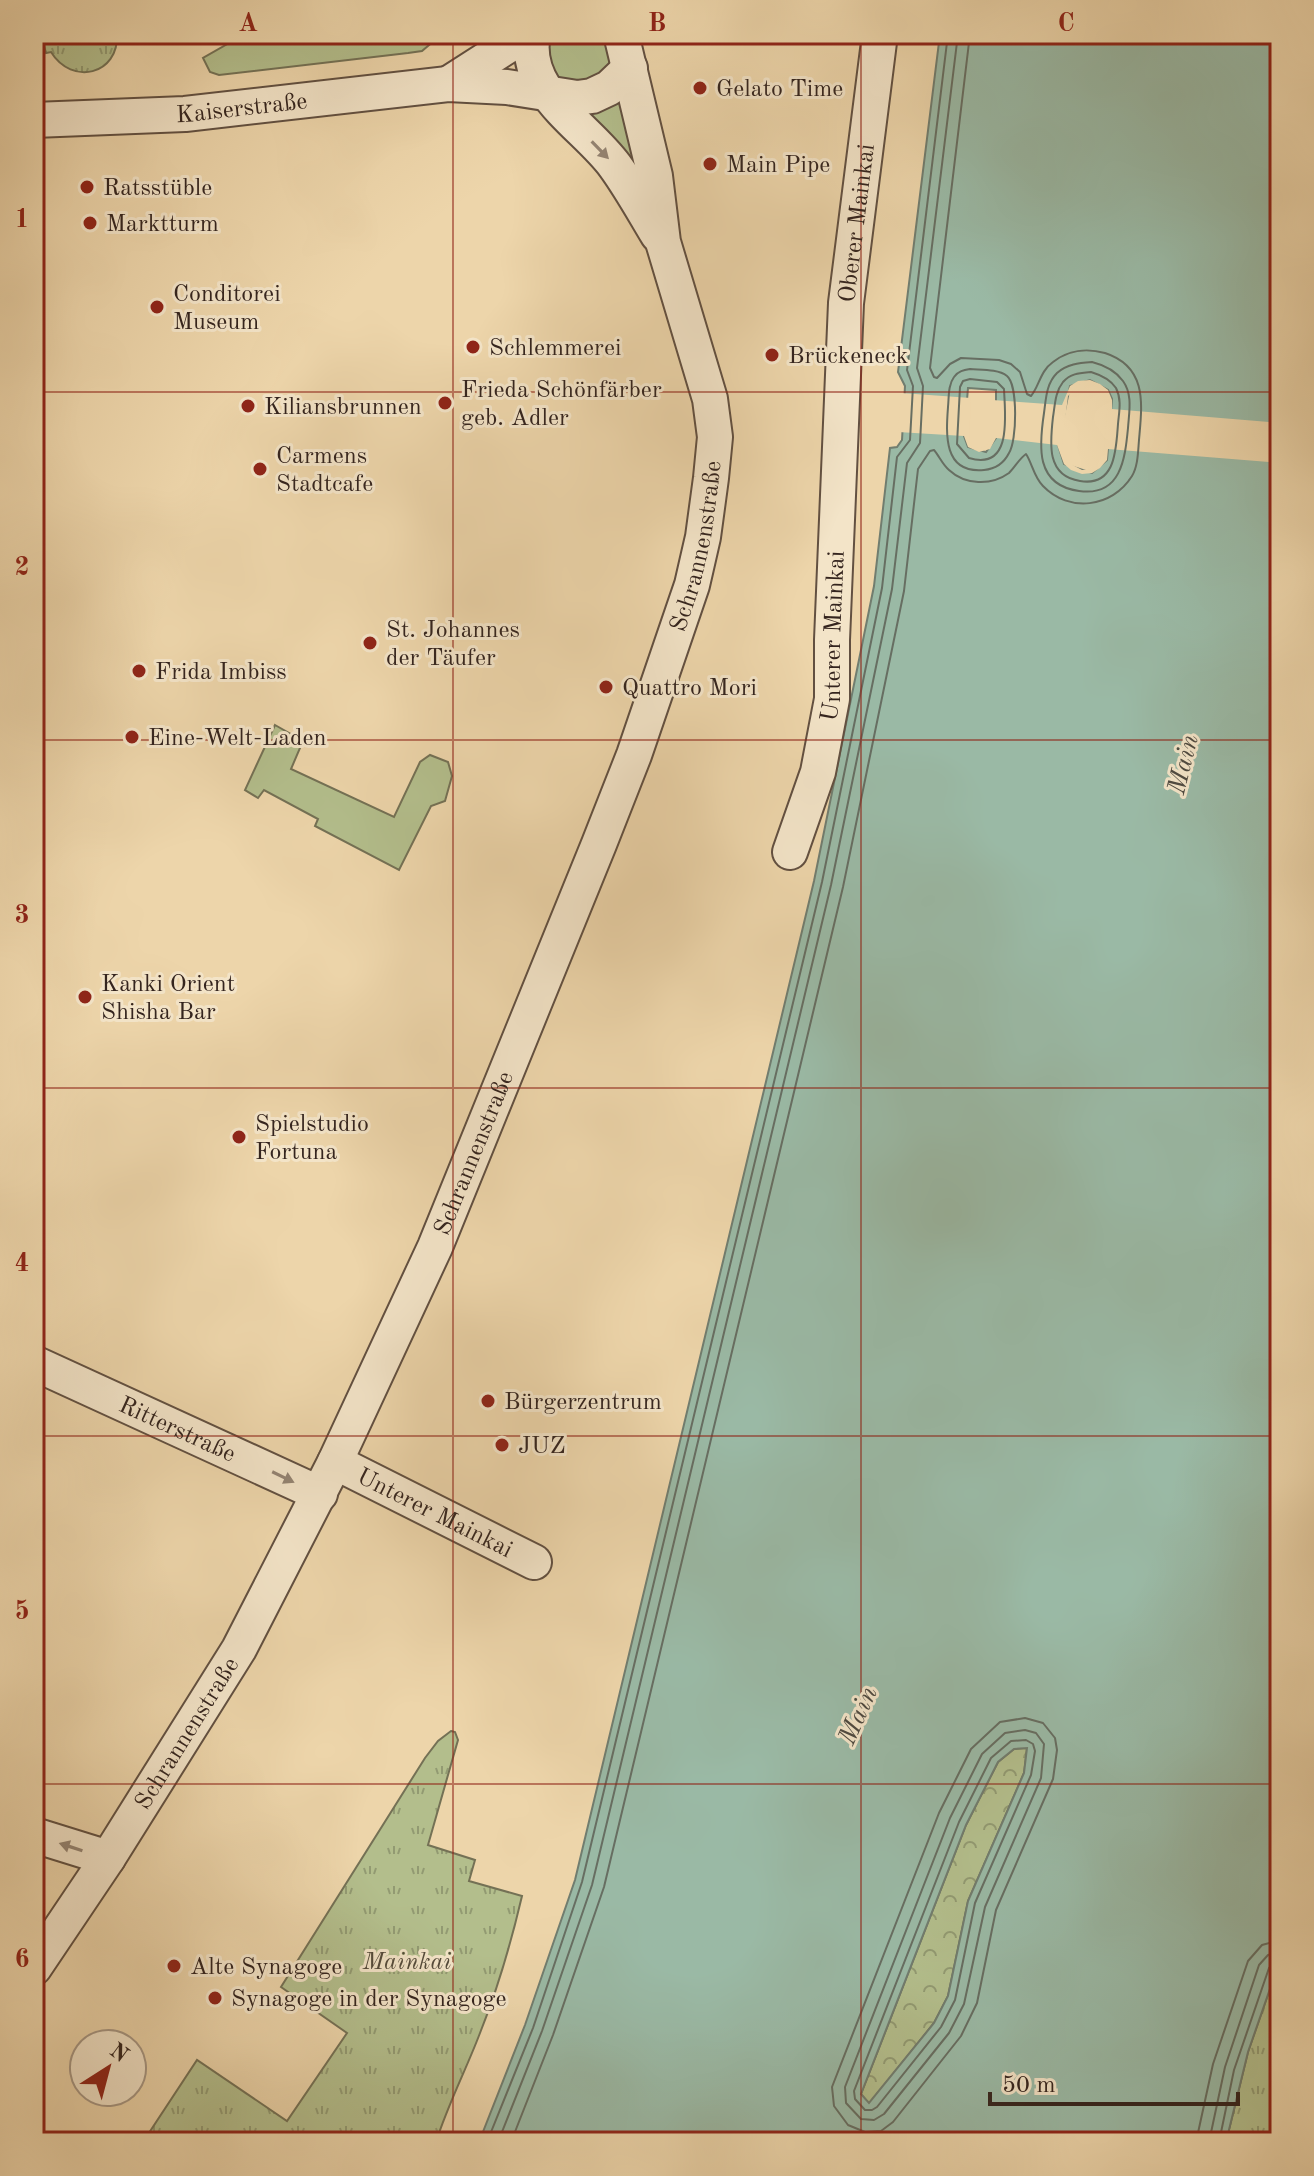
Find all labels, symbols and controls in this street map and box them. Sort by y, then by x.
text: A [238,11,258,37]
text: B [648,11,666,37]
text: C [1057,11,1075,37]
place label: Gelato Time [716,78,843,102]
marker: Gelato Time [691,79,709,97]
street label: Kaiserstraße [175,90,309,128]
one-way arrow [591,140,609,159]
street label: Oberer Mainkai [836,142,880,304]
place label: Main Pipe [726,154,830,178]
marker: Main Pipe [701,155,719,173]
place label: Ratsstüble [103,177,212,201]
marker: Ratsstüble [78,178,96,196]
text: 1 [14,207,30,233]
place label: Marktturm [106,213,219,237]
marker: Marktturm [81,214,99,232]
place label: Conditorei Museum [173,283,281,335]
marker: Conditorei Museum [148,298,166,316]
place label: Schlemmerei [489,337,621,361]
marker: Schlemmerei [464,338,482,356]
place label: Brückeneck [788,345,908,369]
marker: Brückeneck [763,346,781,364]
place label: Frieda Schönfärber geb. Adler [461,379,662,431]
marker: Frieda Schönfärber geb. Adler [436,394,454,412]
place label: Kiliansbrunnen [264,396,422,420]
marker: Kiliansbrunnen [239,397,257,415]
place label: Carmens Stadtcafe [276,445,373,497]
marker: Carmens Stadtcafe [251,460,269,478]
street label: Schrannenstraße [667,460,727,635]
street label: Unterer Mainkai [818,550,850,724]
text: 2 [14,555,30,581]
place label: St. Johannes der Täufer [386,619,520,671]
marker: St. Johannes der Täufer [361,634,379,652]
place label: Frida Imbiss [155,661,287,685]
marker: Frida Imbiss [130,662,148,680]
place label: Quattro Mori [622,677,757,701]
marker: Quattro Mori [597,678,615,696]
place label: Eine-Welt-Laden [148,727,327,751]
marker: Eine-Welt-Laden [123,728,141,746]
water label: Main [1164,732,1204,798]
text: 3 [14,903,30,929]
place label: Kanki Orient Shisha Bar [101,973,235,1025]
marker: Kanki Orient Shisha Bar [76,988,94,1006]
street label: Schrannenstraße [431,1069,519,1239]
place label: Spielstudio Fortuna [255,1113,369,1165]
marker: Spielstudio Fortuna [230,1128,248,1146]
text: 4 [14,1251,30,1277]
place label: Bürgerzentrum [504,1391,662,1415]
marker: Bürgerzentrum [479,1392,497,1410]
street label: Ritterstraße [115,1394,239,1468]
place label: JUZ [518,1435,565,1459]
marker: JUZ [493,1436,511,1454]
street label: Unterer Mainkai [352,1465,516,1563]
one-way arrow [272,1470,295,1483]
text: 5 [14,1599,30,1625]
street label: Schrannenstraße [132,1654,244,1814]
water label: Main [834,1683,883,1750]
one-way arrow [58,1840,82,1852]
text: 6 [14,1947,30,1973]
park label: Mainkai [362,1951,451,1975]
place label: Alte Synagoge [190,1956,342,1980]
marker: Alte Synagoge [165,1957,183,1975]
place label: Synagoge in der Synagoge [231,1988,507,2012]
marker: Synagoge in der Synagoge [206,1989,224,2007]
north arrow [68,2028,148,2108]
text: N [105,2040,132,2067]
scale bar [990,2056,1238,2106]
text: 50 m [1002,2074,1056,2098]

